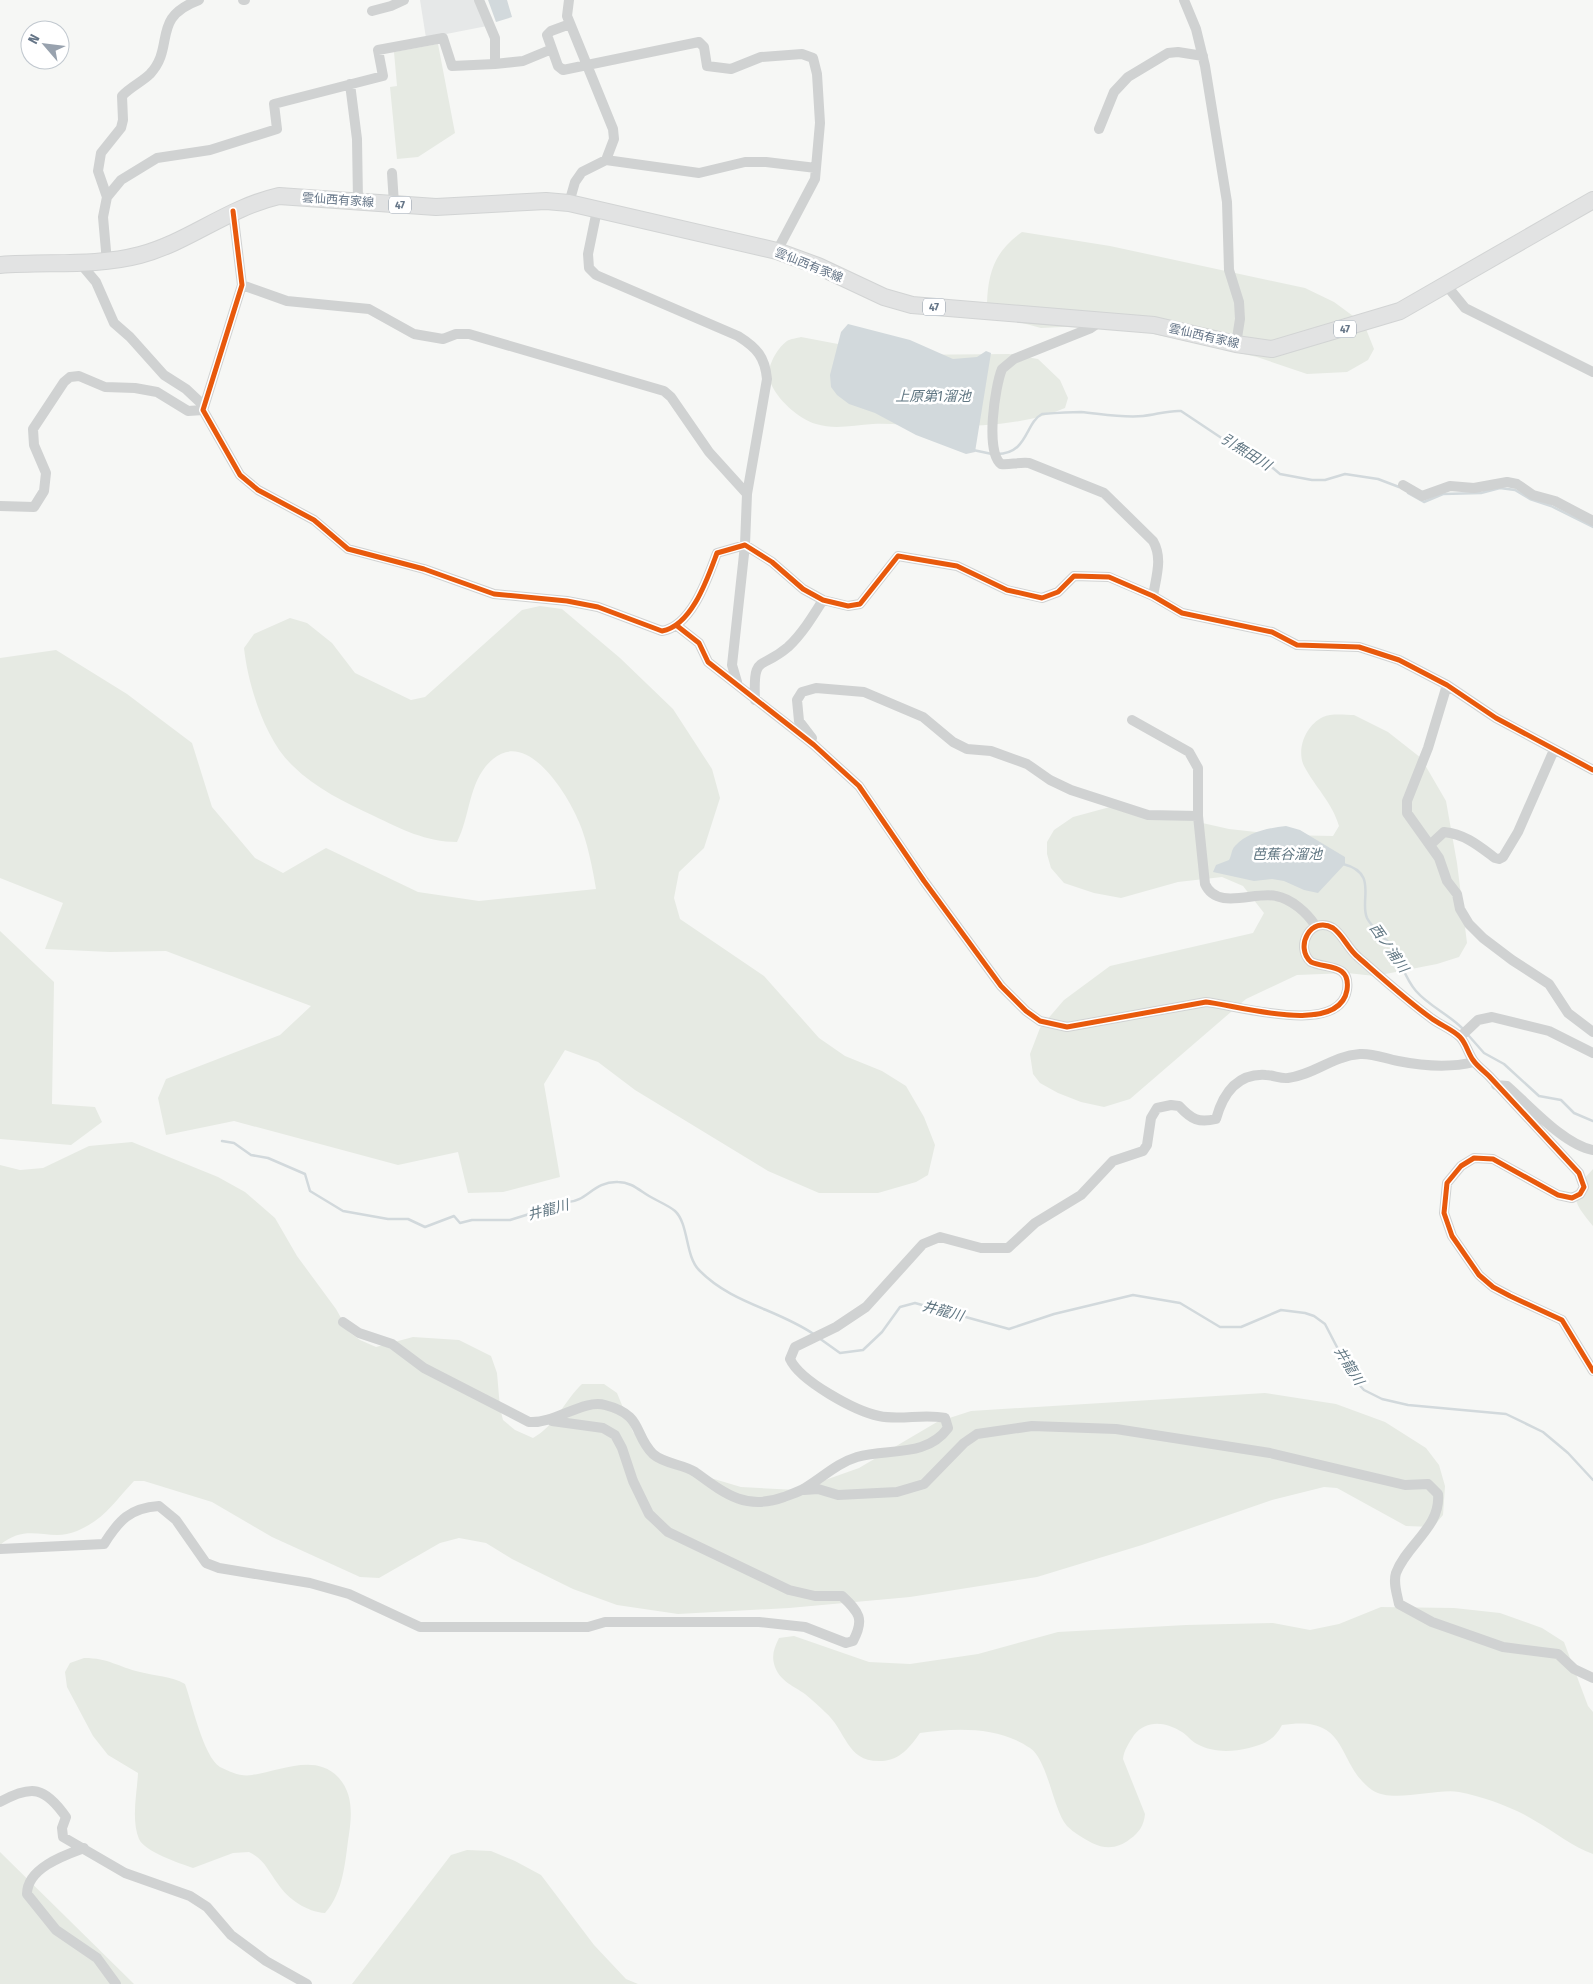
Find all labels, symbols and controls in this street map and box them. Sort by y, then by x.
north arrow [20,20,70,70]
text: N [24,31,43,47]
street label: 雲仙西有家線 [302,191,374,209]
road number: 47 [389,196,411,214]
street label: 雲仙西有家線 [773,245,845,285]
road number: 47 [923,298,945,316]
road number: 47 [1334,320,1356,338]
street label: 雲仙西有家線 [1167,321,1241,351]
water label: 上原第1溜池 [895,388,973,405]
water label: 引無田川 [1218,430,1276,475]
water label: 芭蕉谷溜池 [1252,846,1324,863]
water label: 西ノ浦川 [1366,920,1413,977]
water label: 井龍川 [526,1196,572,1224]
water label: 井龍川 [921,1297,967,1325]
water label: 井龍川 [1331,1344,1368,1390]

